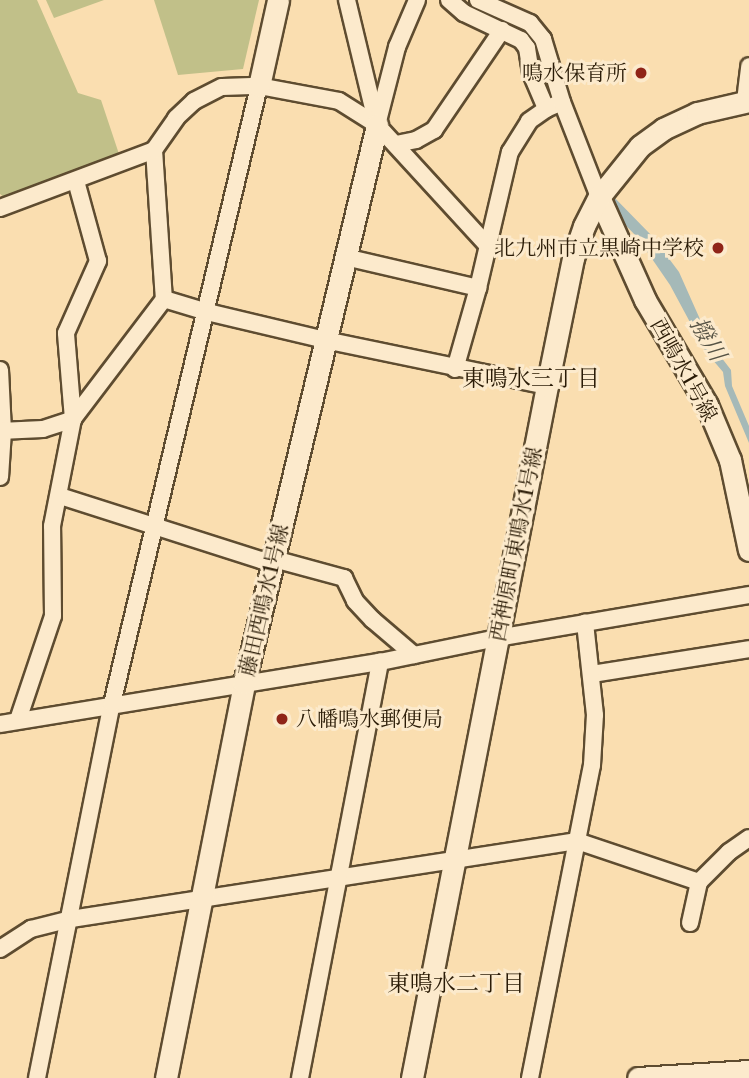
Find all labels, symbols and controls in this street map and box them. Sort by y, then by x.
place label: 鳴水保育所 [522,60,627,86]
marker: 鳴水保育所 [633,65,649,81]
place label: 北九州市立黒崎中学校 [494,235,704,261]
marker: 北九州市立黒崎中学校 [710,240,726,256]
water label: 撥川 [684,312,732,366]
street label: 西鳴水1号線 [645,314,723,426]
district label: 東鳴水三丁目 [462,364,600,392]
street label: 西神原町東鳴水1号線 [485,444,547,644]
street label: 藤田西鳴水1号線 [234,521,294,679]
place label: 八幡鳴水郵便局 [296,706,443,732]
marker: 八幡鳴水郵便局 [274,711,290,727]
district label: 東鳴水二丁目 [387,969,525,997]

